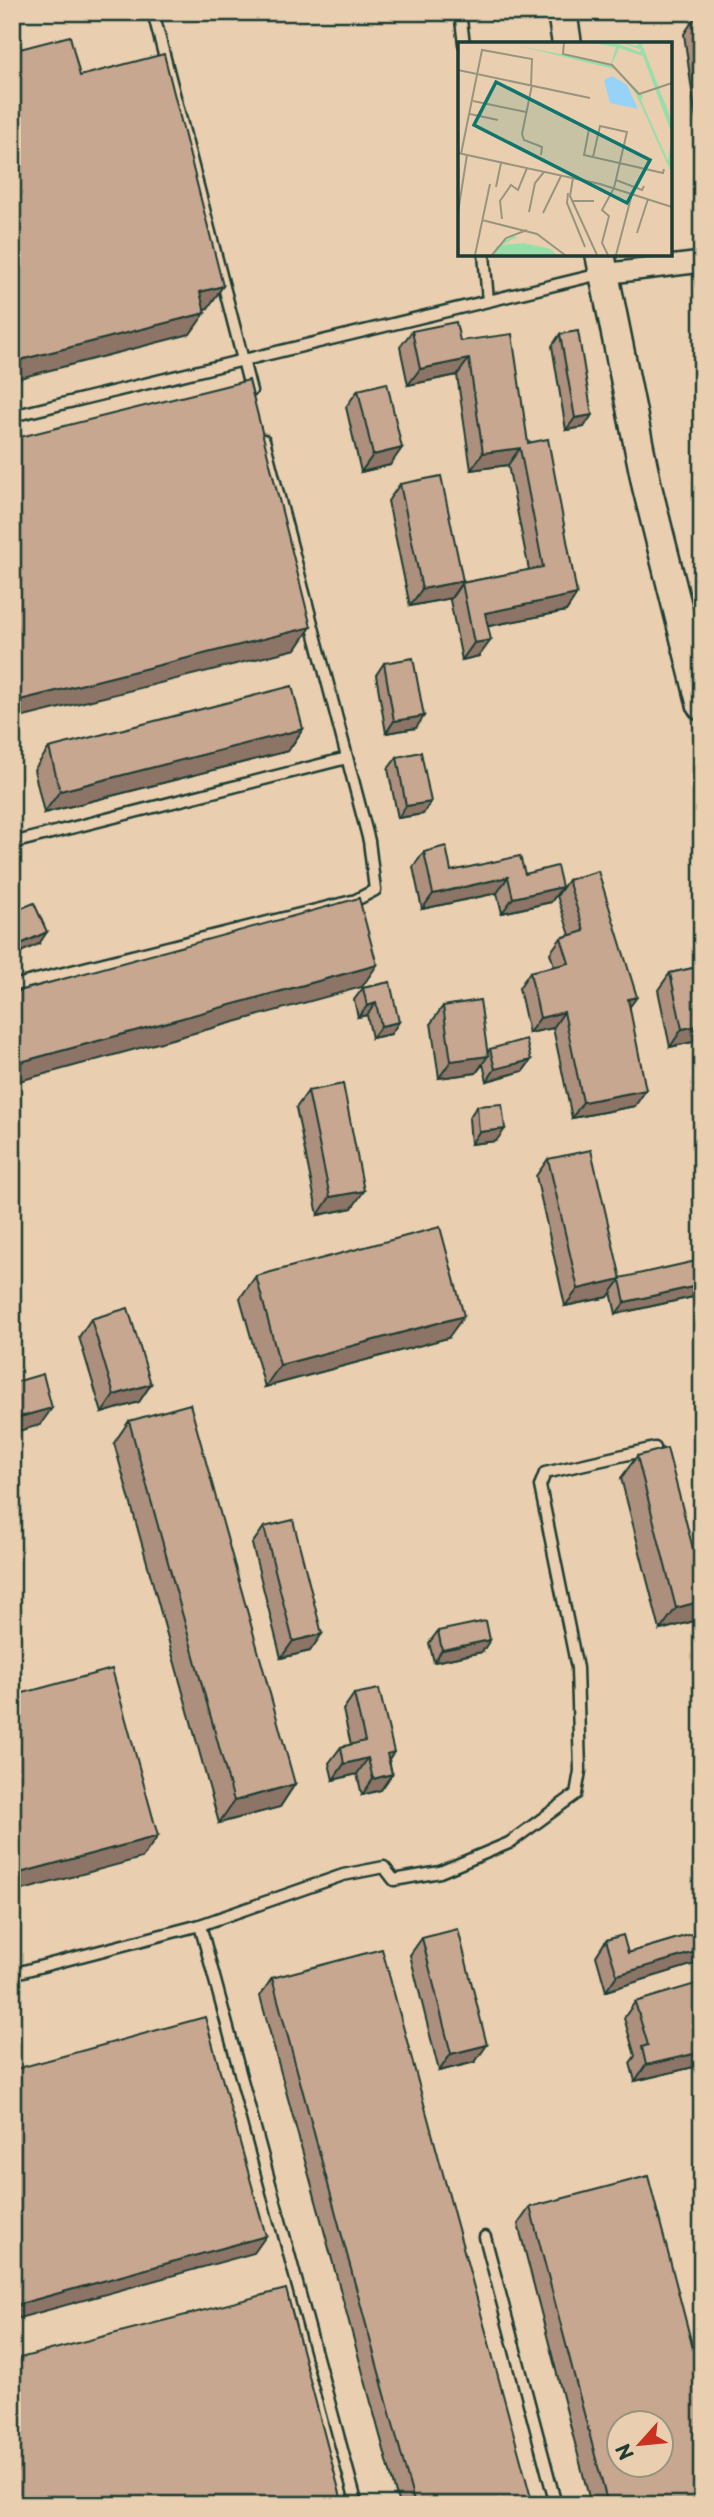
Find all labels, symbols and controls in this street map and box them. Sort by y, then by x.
inset map [458,42,672,256]
north arrow [606,2408,676,2478]
text: N [608,2439,640,2465]

